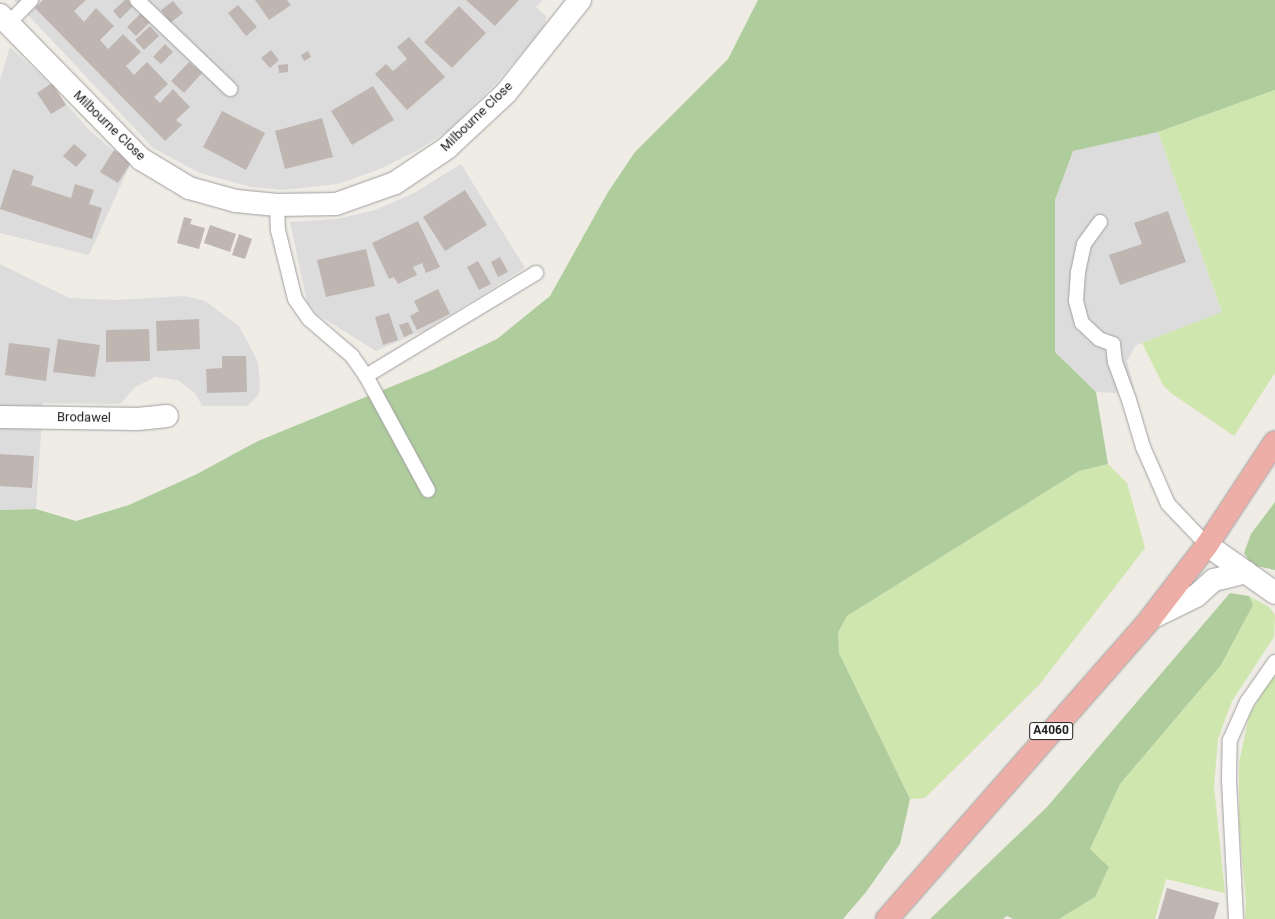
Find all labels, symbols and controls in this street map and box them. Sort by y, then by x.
street label: Milbourne Close [438,79,516,155]
street label: Milbourne Close [70,88,148,164]
street label: Brodawel [57,410,111,426]
road number: A4060 [1029,721,1073,741]

